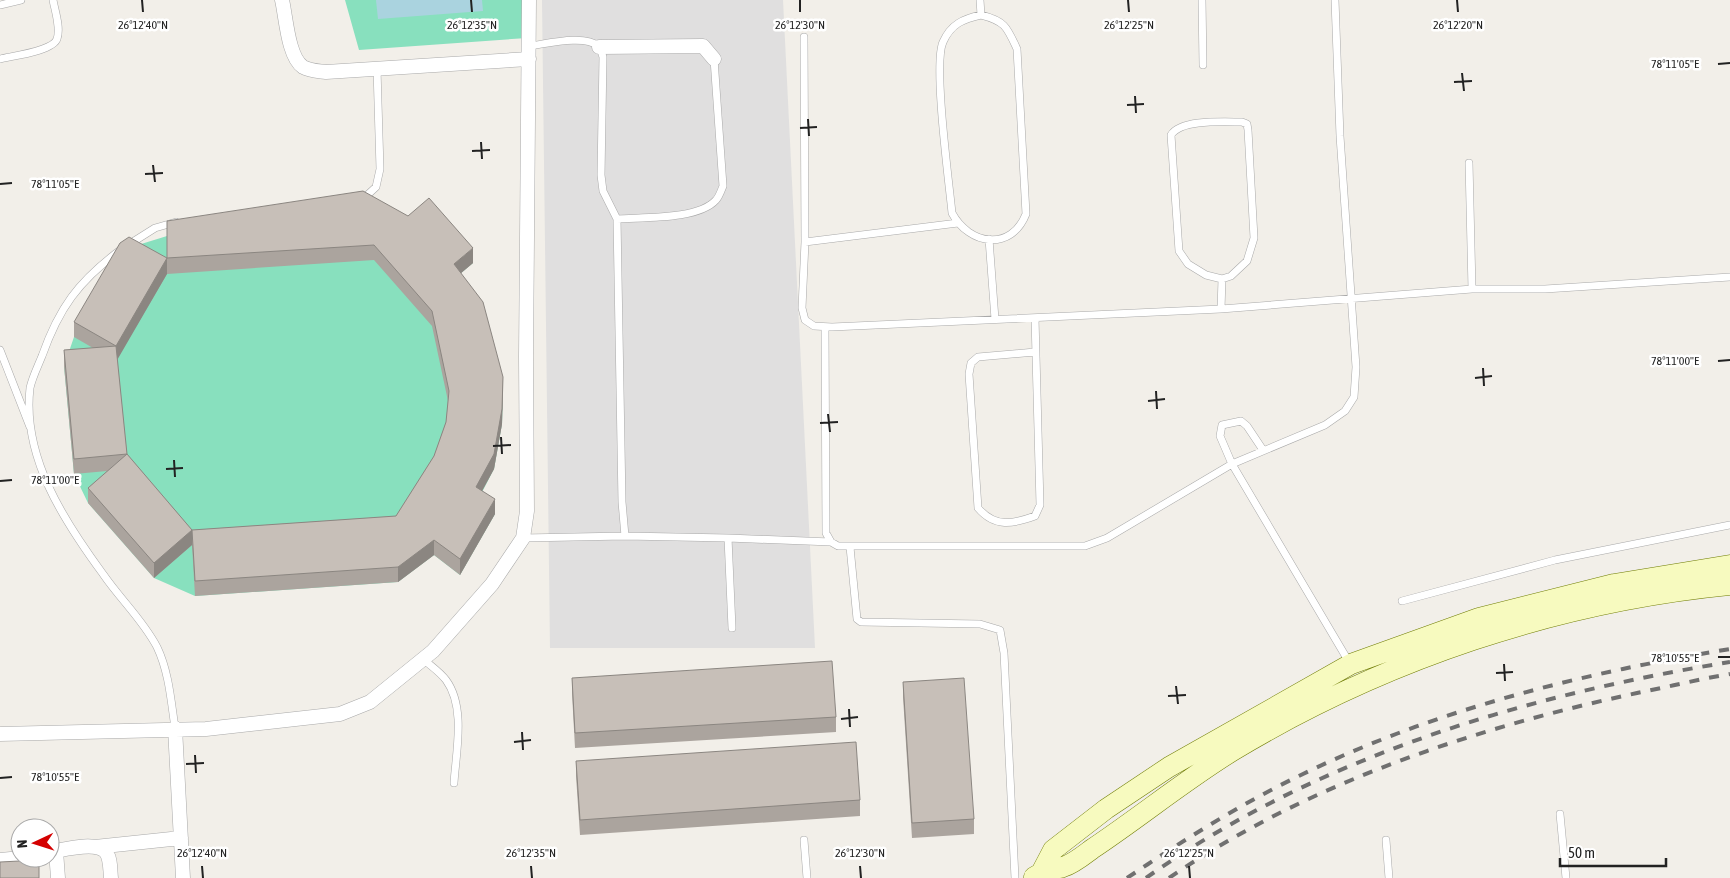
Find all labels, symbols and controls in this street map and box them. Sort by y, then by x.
text: 26°12'40"N [118,18,168,32]
text: 26°12'35"N [447,18,497,32]
text: 26°12'30"N [775,18,825,32]
text: 26°12'25"N [1104,18,1154,32]
text: 26°12'20"N [1433,18,1483,32]
text: 78°11'05"E [1651,57,1699,71]
text: 78°11'05"E [31,177,79,191]
text: 78°11'00"E [1651,354,1699,368]
text: 78°11'00"E [31,473,79,487]
text: 78°10'55"E [1651,651,1699,665]
text: 78°10'55"E [31,770,79,784]
north arrow [10,818,60,868]
scale bar [1560,836,1666,868]
text: N [14,839,30,849]
text: 50 m [1568,844,1595,861]
text: 26°12'40"N [177,846,227,860]
text: 26°12'35"N [506,846,556,860]
text: 26°12'30"N [835,846,885,860]
text: 26°12'25"N [1164,846,1214,860]

